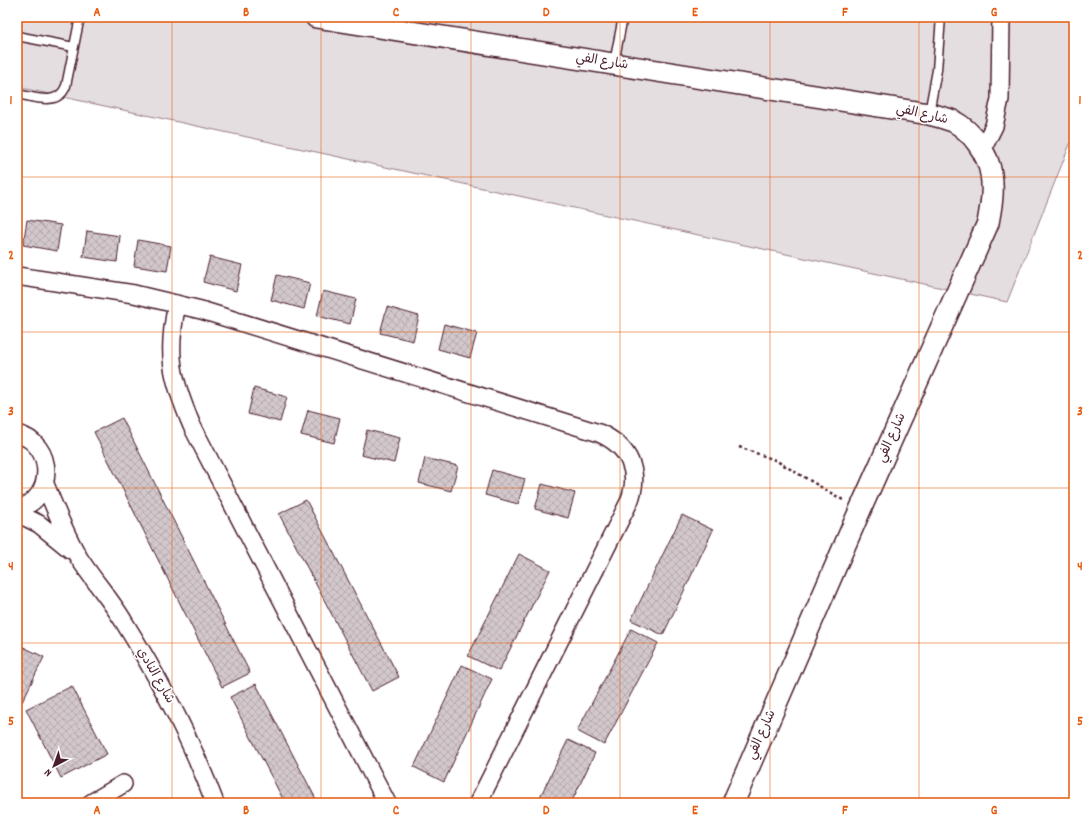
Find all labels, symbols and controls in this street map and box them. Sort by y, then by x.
text: A [93,4,101,23]
text: B [243,4,249,23]
text: C [393,4,400,23]
text: D [543,4,550,23]
text: E [692,4,699,23]
text: F [842,4,848,23]
text: G [991,4,998,23]
street label: شارع الفي [575,49,629,75]
text: 1 [10,92,13,111]
text: 1 [1079,92,1082,111]
street label: شارع الفي [894,100,950,130]
text: 2 [8,247,14,266]
text: 2 [1077,247,1083,266]
text: 3 [8,403,14,422]
text: 3 [1077,403,1083,422]
street label: شارع الفي [873,410,911,466]
text: 4 [8,558,14,577]
text: 4 [1077,558,1083,577]
street label: شارع النادي [131,644,179,708]
street label: شارع الفي [743,707,781,763]
text: 5 [8,713,14,732]
text: 5 [1077,713,1083,732]
north arrow [34,746,74,786]
text: N [41,764,56,780]
text: A [93,802,101,820]
text: B [243,802,249,820]
text: C [393,802,400,820]
text: D [543,802,550,820]
text: E [692,802,699,820]
text: F [842,802,848,820]
text: G [991,802,998,820]

